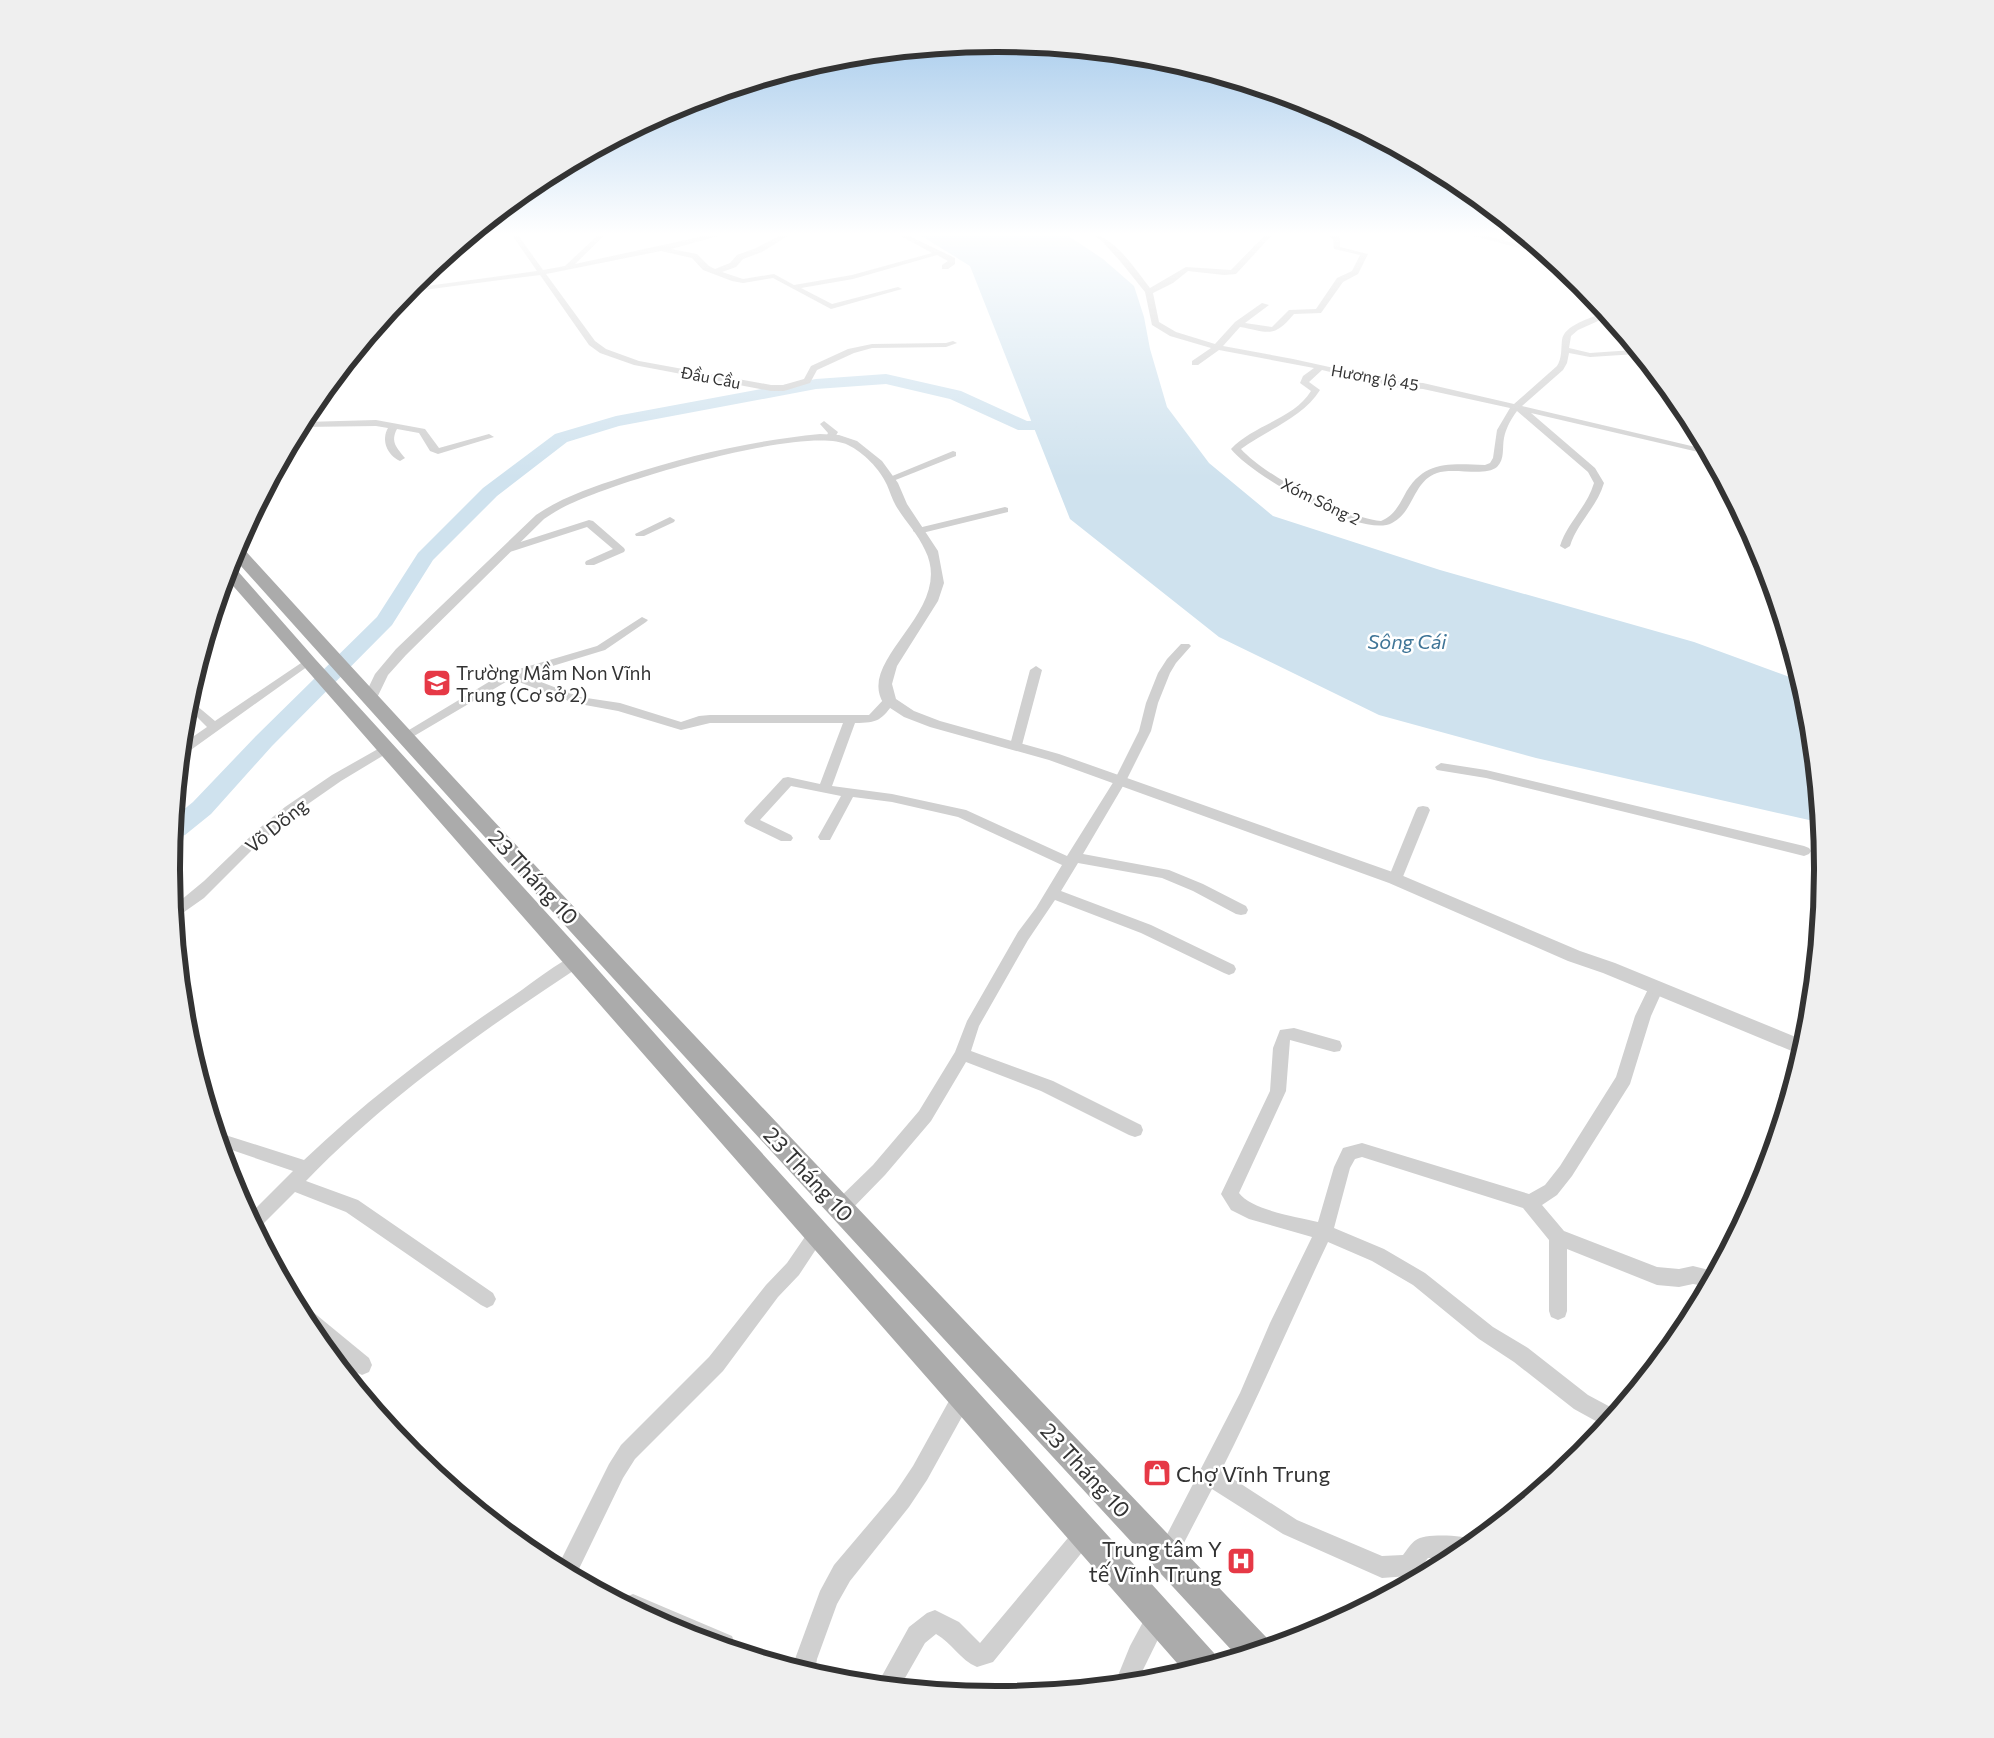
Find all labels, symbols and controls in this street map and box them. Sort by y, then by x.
street label: Hương lộ 45 [1330,360,1420,394]
street label: Đầu Cầu [679,362,742,392]
street label: Xóm Sông 2 [1278,474,1364,528]
water label: Sông Cái [1367,629,1447,653]
place label: Trường Mầm Non Vĩnh Trung (Cơ sở 2) [456,661,651,706]
school or university icon: Trường Mầm Non Vĩnh Trung (Cơ sở 2) [422,668,452,698]
street label: Võ Dõng [240,793,312,857]
street label: 23 Tháng 10 [483,824,585,930]
street label: 23 Tháng 10 [758,1121,860,1227]
street label: 23 Tháng 10 [1035,1417,1137,1523]
shop icon: Chợ Vĩnh Trung [1142,1458,1172,1488]
place label: Chợ Vĩnh Trung [1176,1460,1330,1487]
place label: Trung tâm Y tế Vĩnh Trung [1089,1535,1222,1587]
hospital icon: Trung tâm Y tế Vĩnh Trung [1226,1546,1256,1576]

